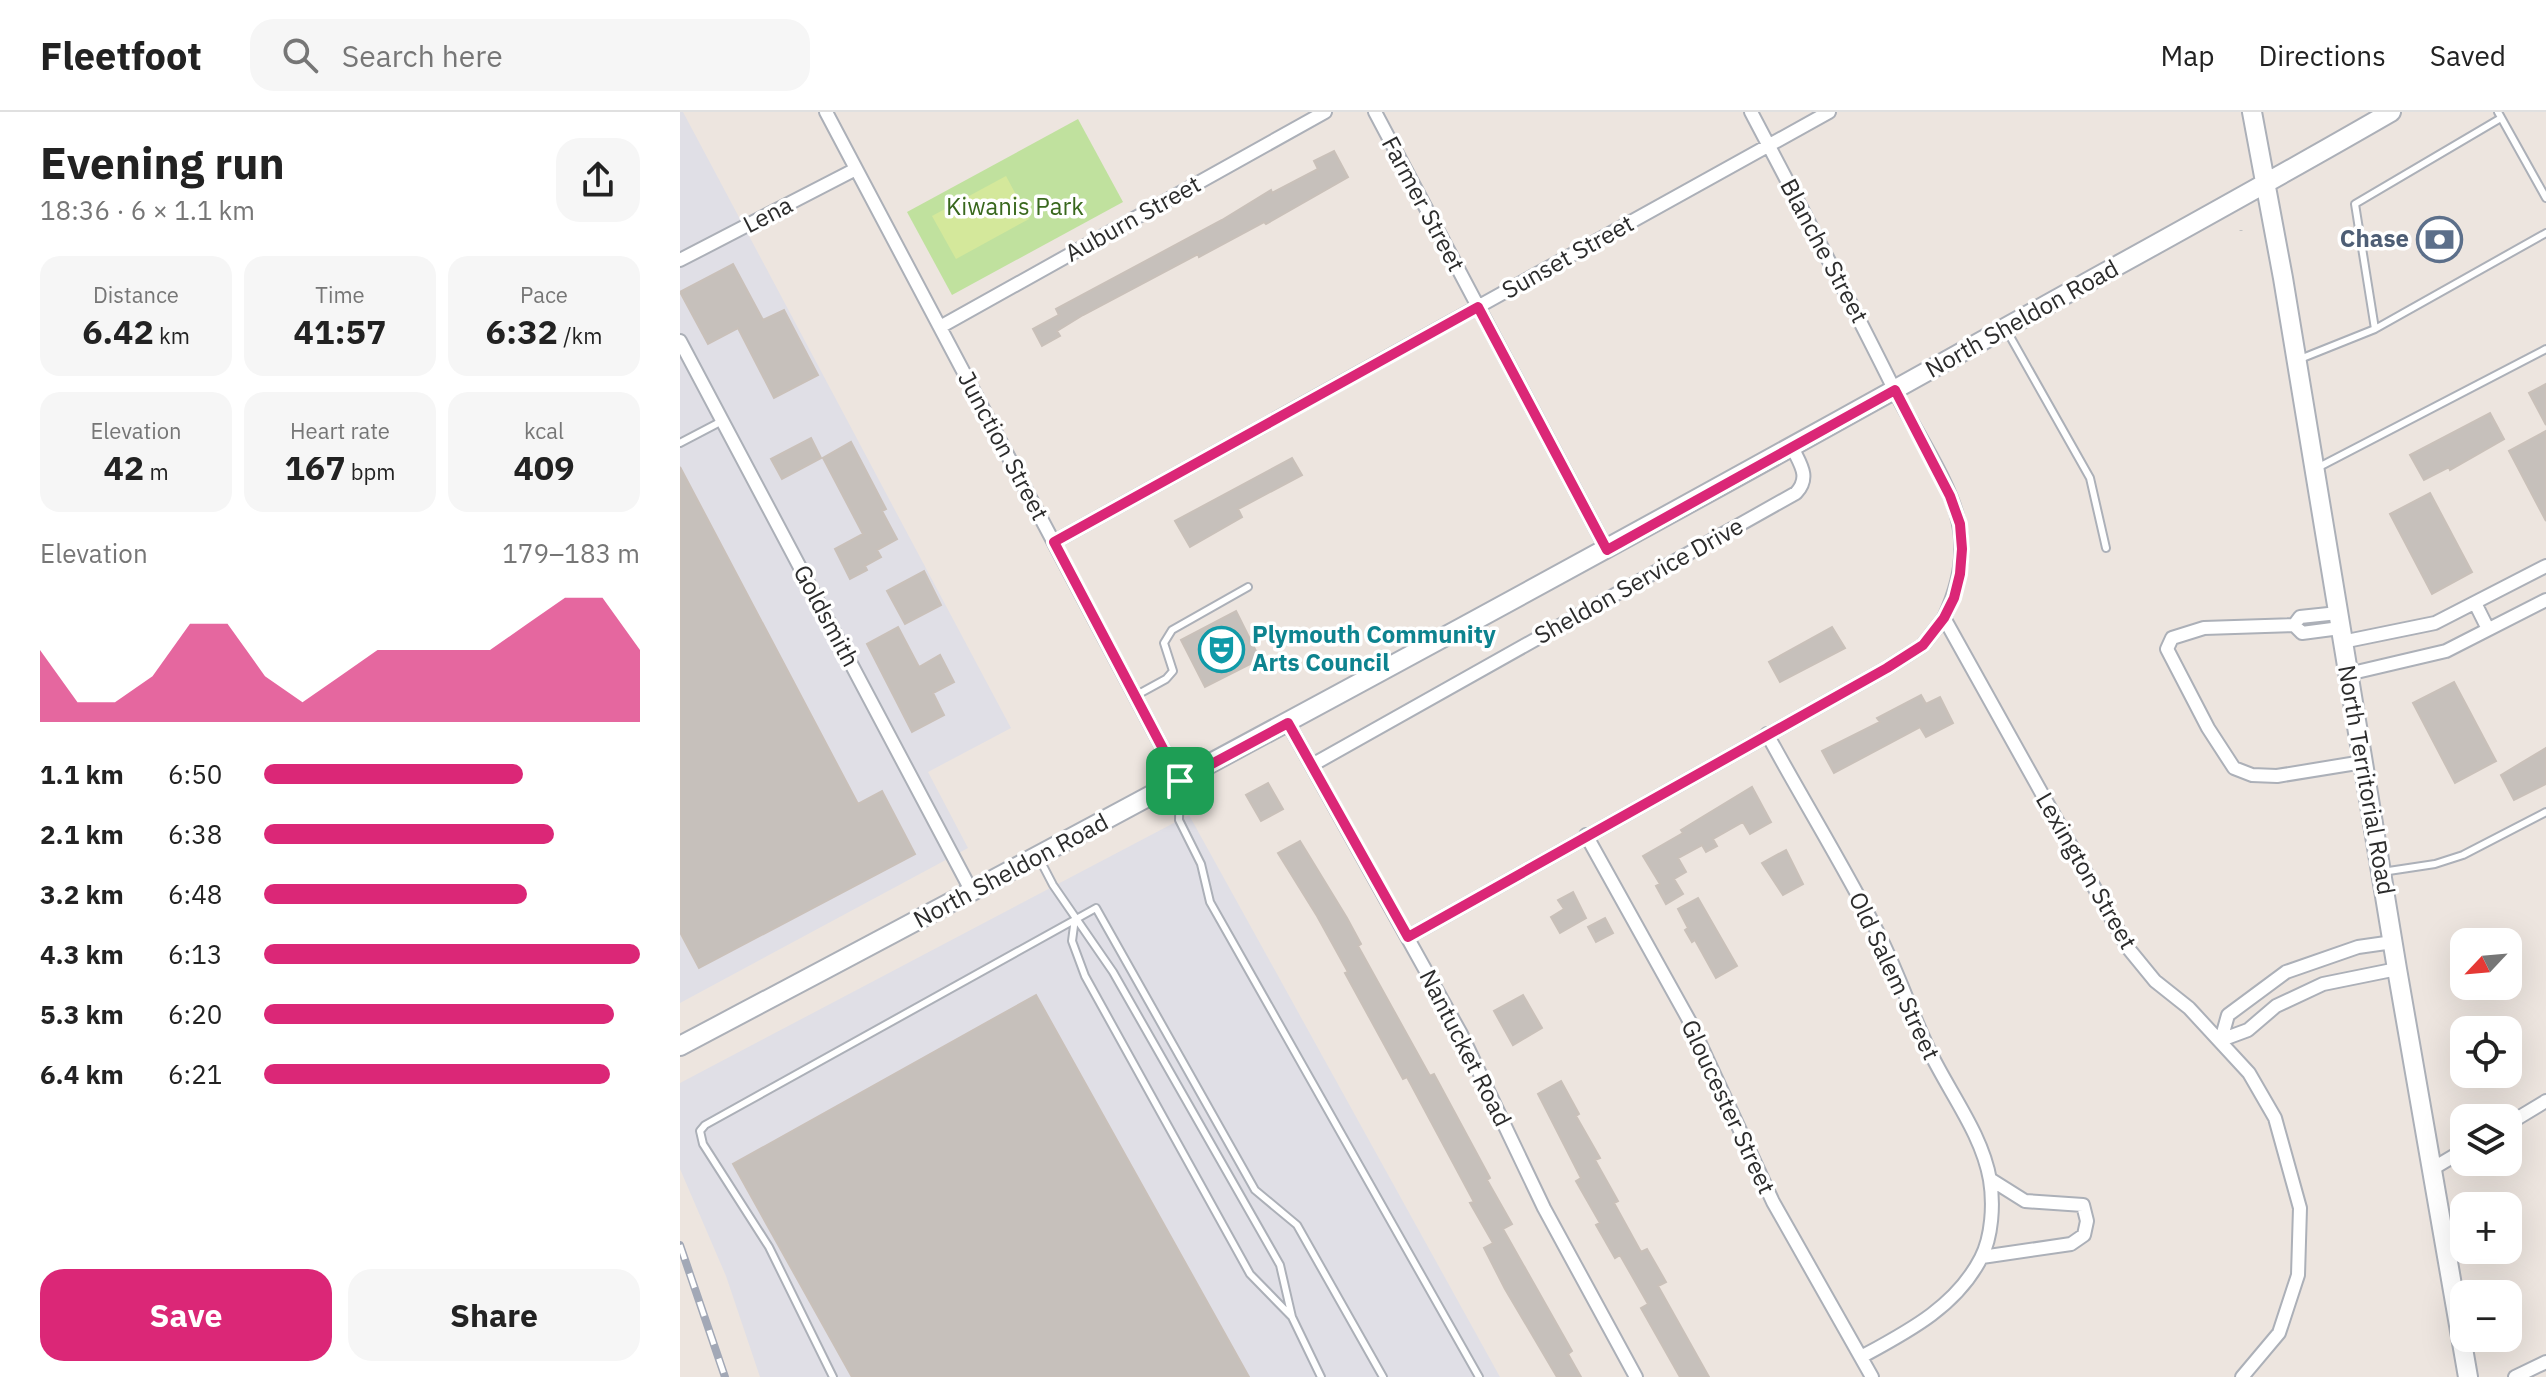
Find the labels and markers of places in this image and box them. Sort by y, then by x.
bank icon: Chase [2416,215,2464,263]
place label: Chase [2340,222,2409,254]
place label: Plymouth Community Arts Council [1252,618,1496,678]
theatre icon: Plymouth Community Arts Council [1197,625,1245,673]
pin [1146,747,1214,815]

